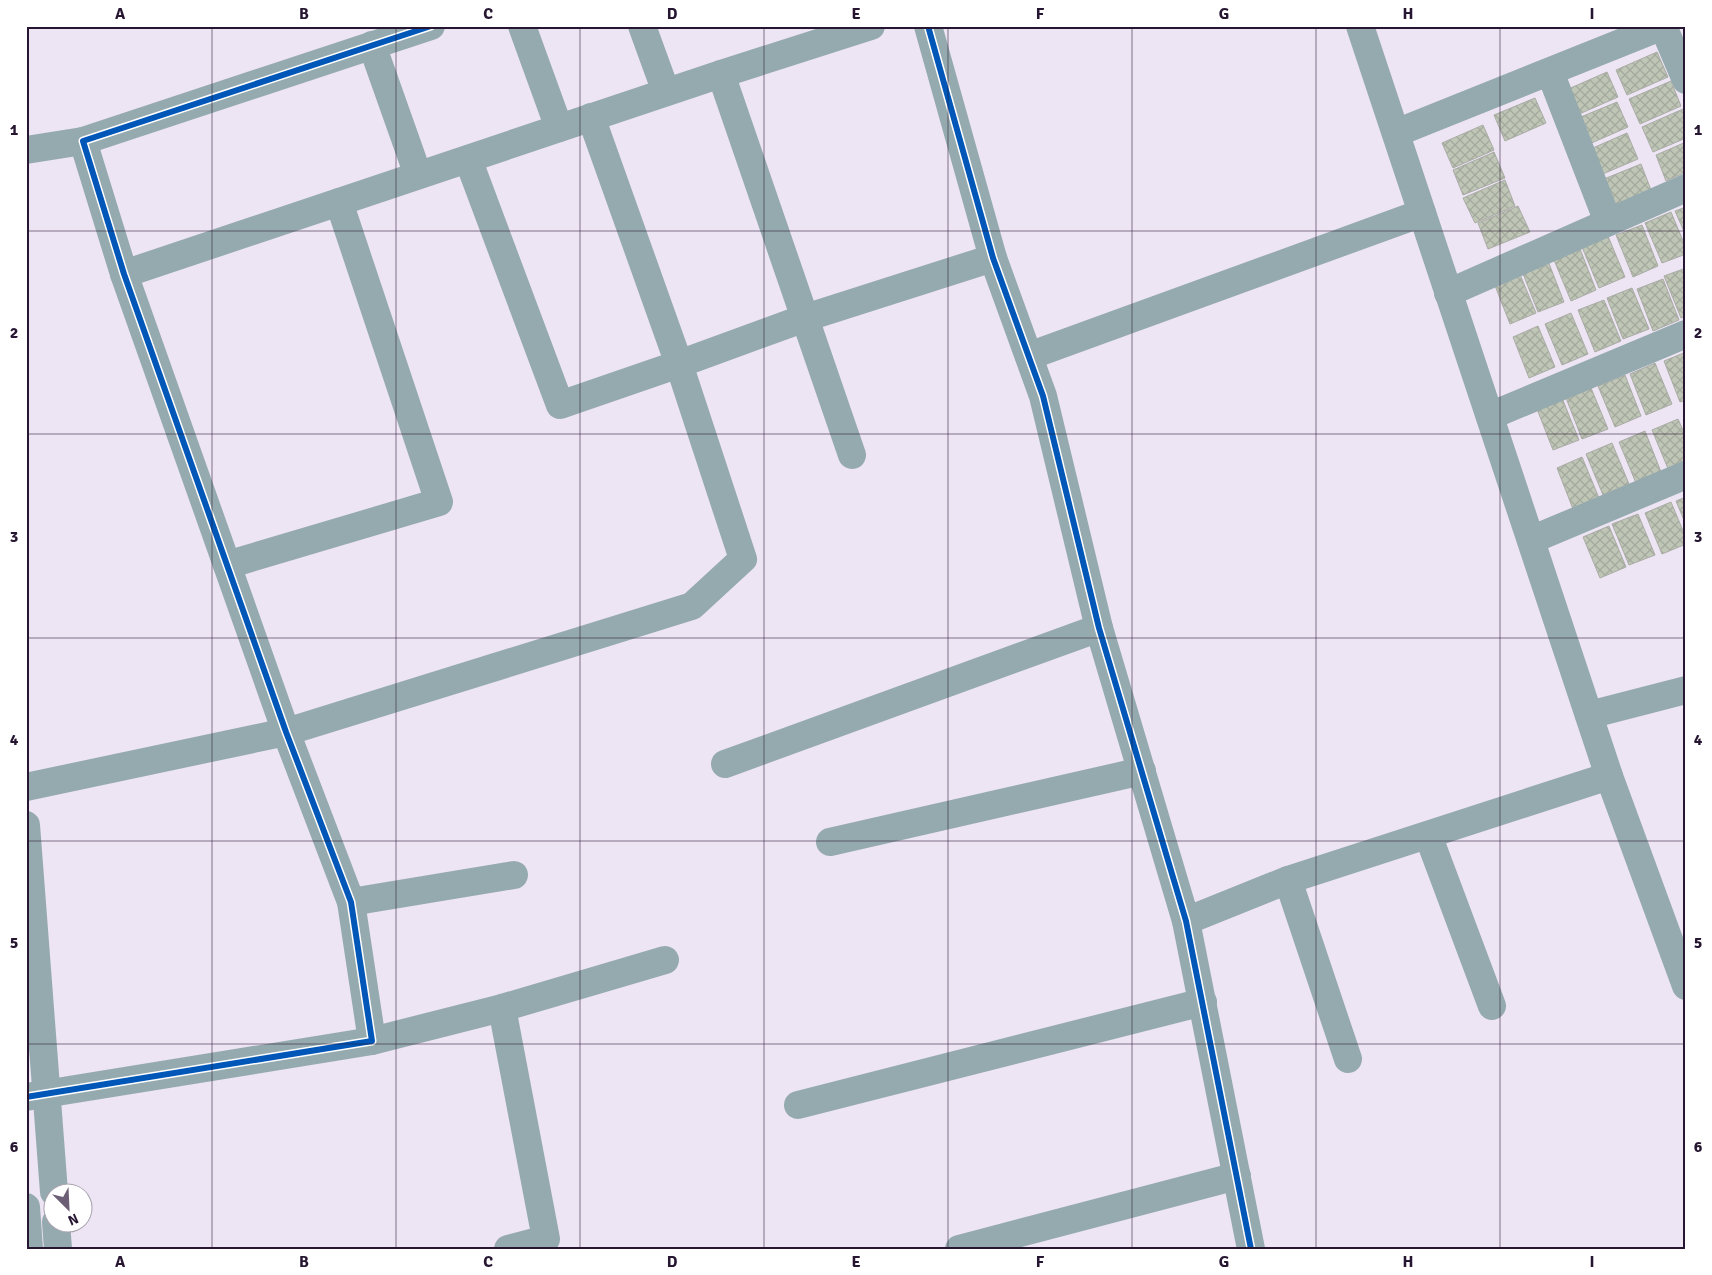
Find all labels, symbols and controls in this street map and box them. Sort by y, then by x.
text: A [115,4,126,24]
text: B [299,4,309,24]
text: C [483,4,493,24]
text: D [667,4,678,24]
text: E [851,4,861,24]
text: F [1036,4,1045,24]
text: G [1219,4,1229,24]
text: H [1403,4,1413,24]
text: I [1589,4,1595,24]
text: 1 [10,120,19,140]
text: 1 [1694,120,1703,140]
text: 2 [10,323,18,343]
text: 2 [1694,323,1702,343]
text: 3 [10,527,18,547]
text: 3 [1694,527,1702,547]
text: 4 [10,730,19,750]
text: 4 [1694,730,1703,750]
text: 5 [10,933,18,953]
text: 5 [1694,933,1702,953]
text: 6 [10,1137,19,1157]
text: 6 [1694,1137,1703,1157]
north arrow [42,1182,92,1232]
text: N [65,1210,81,1229]
text: A [115,1252,126,1272]
text: B [299,1252,309,1272]
text: C [483,1252,493,1272]
text: D [667,1252,678,1272]
text: E [851,1252,861,1272]
text: F [1036,1252,1045,1272]
text: G [1219,1252,1229,1272]
text: H [1403,1252,1413,1272]
text: I [1589,1252,1595,1272]

